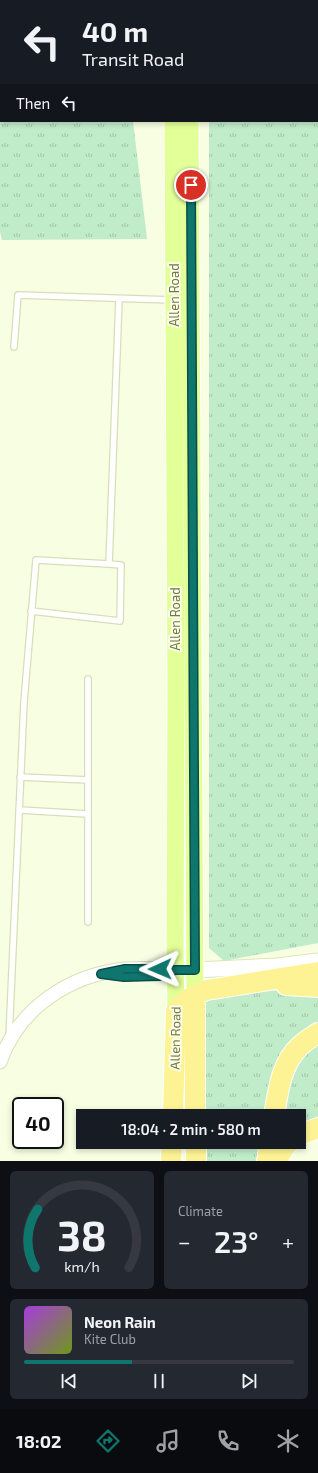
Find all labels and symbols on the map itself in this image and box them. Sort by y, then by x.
pin [174,168,208,202]
street label: Allen Road [166,263,182,327]
street label: Allen Road [167,587,183,651]
position arrow [139,948,181,990]
street label: Allen Road [166,1006,184,1070]
speed limit sign: 40 [12,1097,64,1149]

